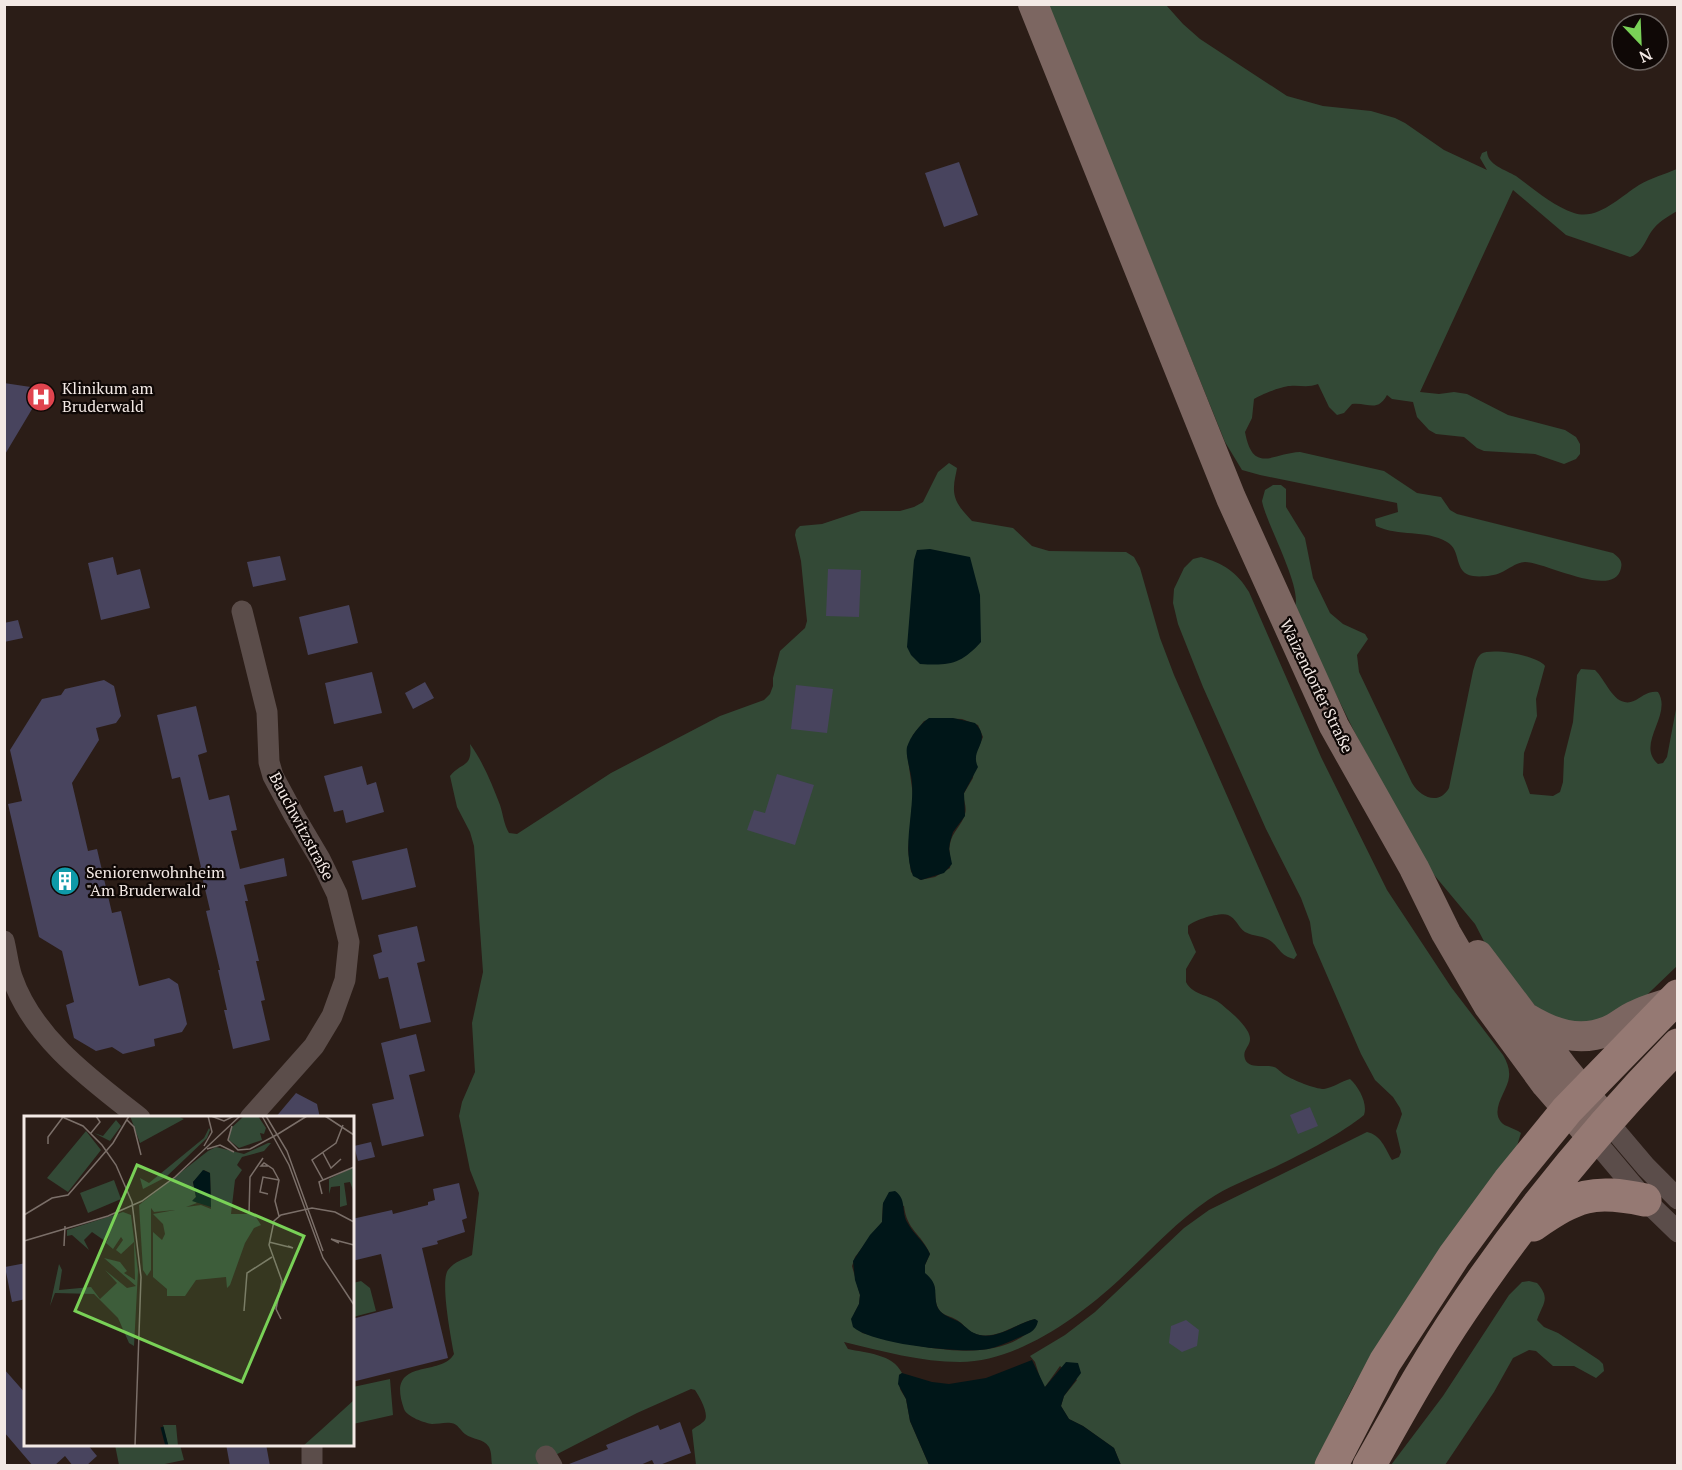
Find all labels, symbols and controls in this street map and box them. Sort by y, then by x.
north arrow [1610,12,1670,72]
text: N [1636,43,1656,68]
place label: Klinikum am Bruderwald [62,377,154,417]
hospital icon: Klinikum am Bruderwald [25,381,57,413]
street label: Waizendorfer Straße [1275,616,1359,756]
street label: Bauchwitzstraße [264,768,340,884]
place label: Seniorenwohnheim "Am Bruderwald" [86,861,225,901]
building icon: Seniorenwohnheim "Am Bruderwald" [49,865,81,897]
inset map [24,1116,354,1446]

